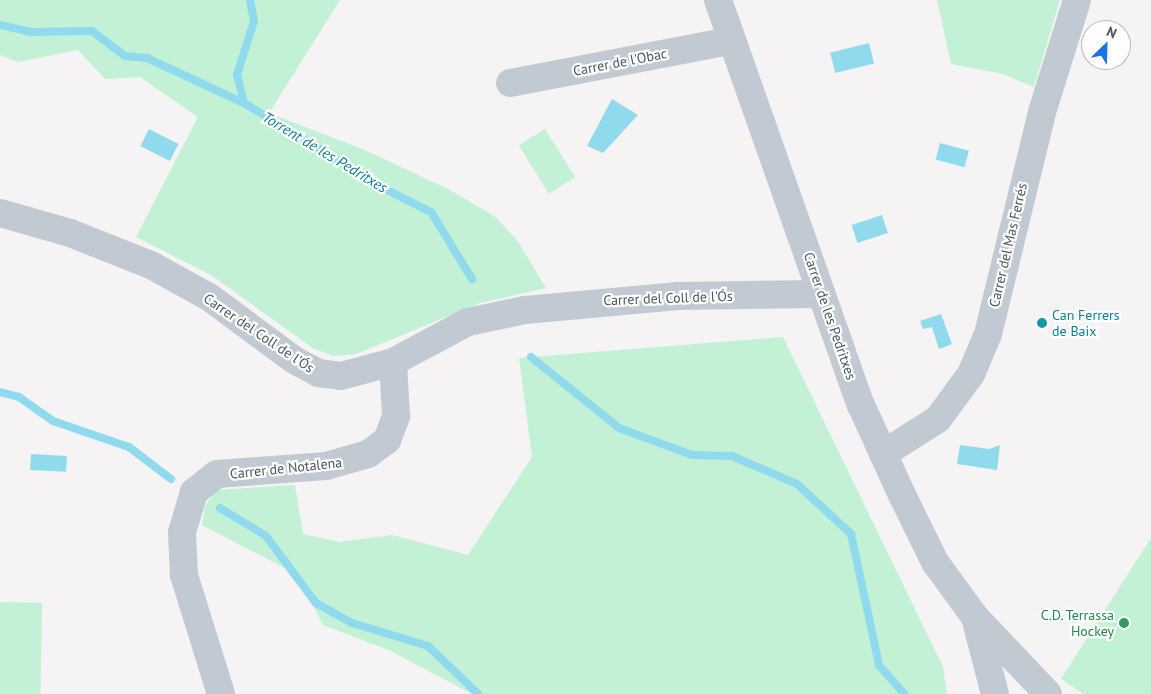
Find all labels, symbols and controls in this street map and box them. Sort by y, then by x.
north arrow [1081,20,1131,70]
text: N [1104,22,1120,42]
street label: Carrer de l'Obac [572,45,668,79]
water label: Torrent de les Pedritxes [259,108,391,196]
street label: Carrer del Mas Ferrés [986,181,1030,309]
street label: Carrer de les Pedritxes [800,250,860,382]
street label: Carrer del Coll de l'Ós [603,287,733,309]
street label: Carrer del Coll de l'Ós [201,290,317,376]
place label: Can Ferrers de Baix [1052,307,1120,340]
marker: Can Ferrers de Baix [1036,317,1048,329]
street label: Carrer de Notalena [229,454,343,482]
place label: C.D. Terrassa Hockey [1039,607,1114,640]
marker: C.D. Terrassa Hockey [1118,617,1130,629]

